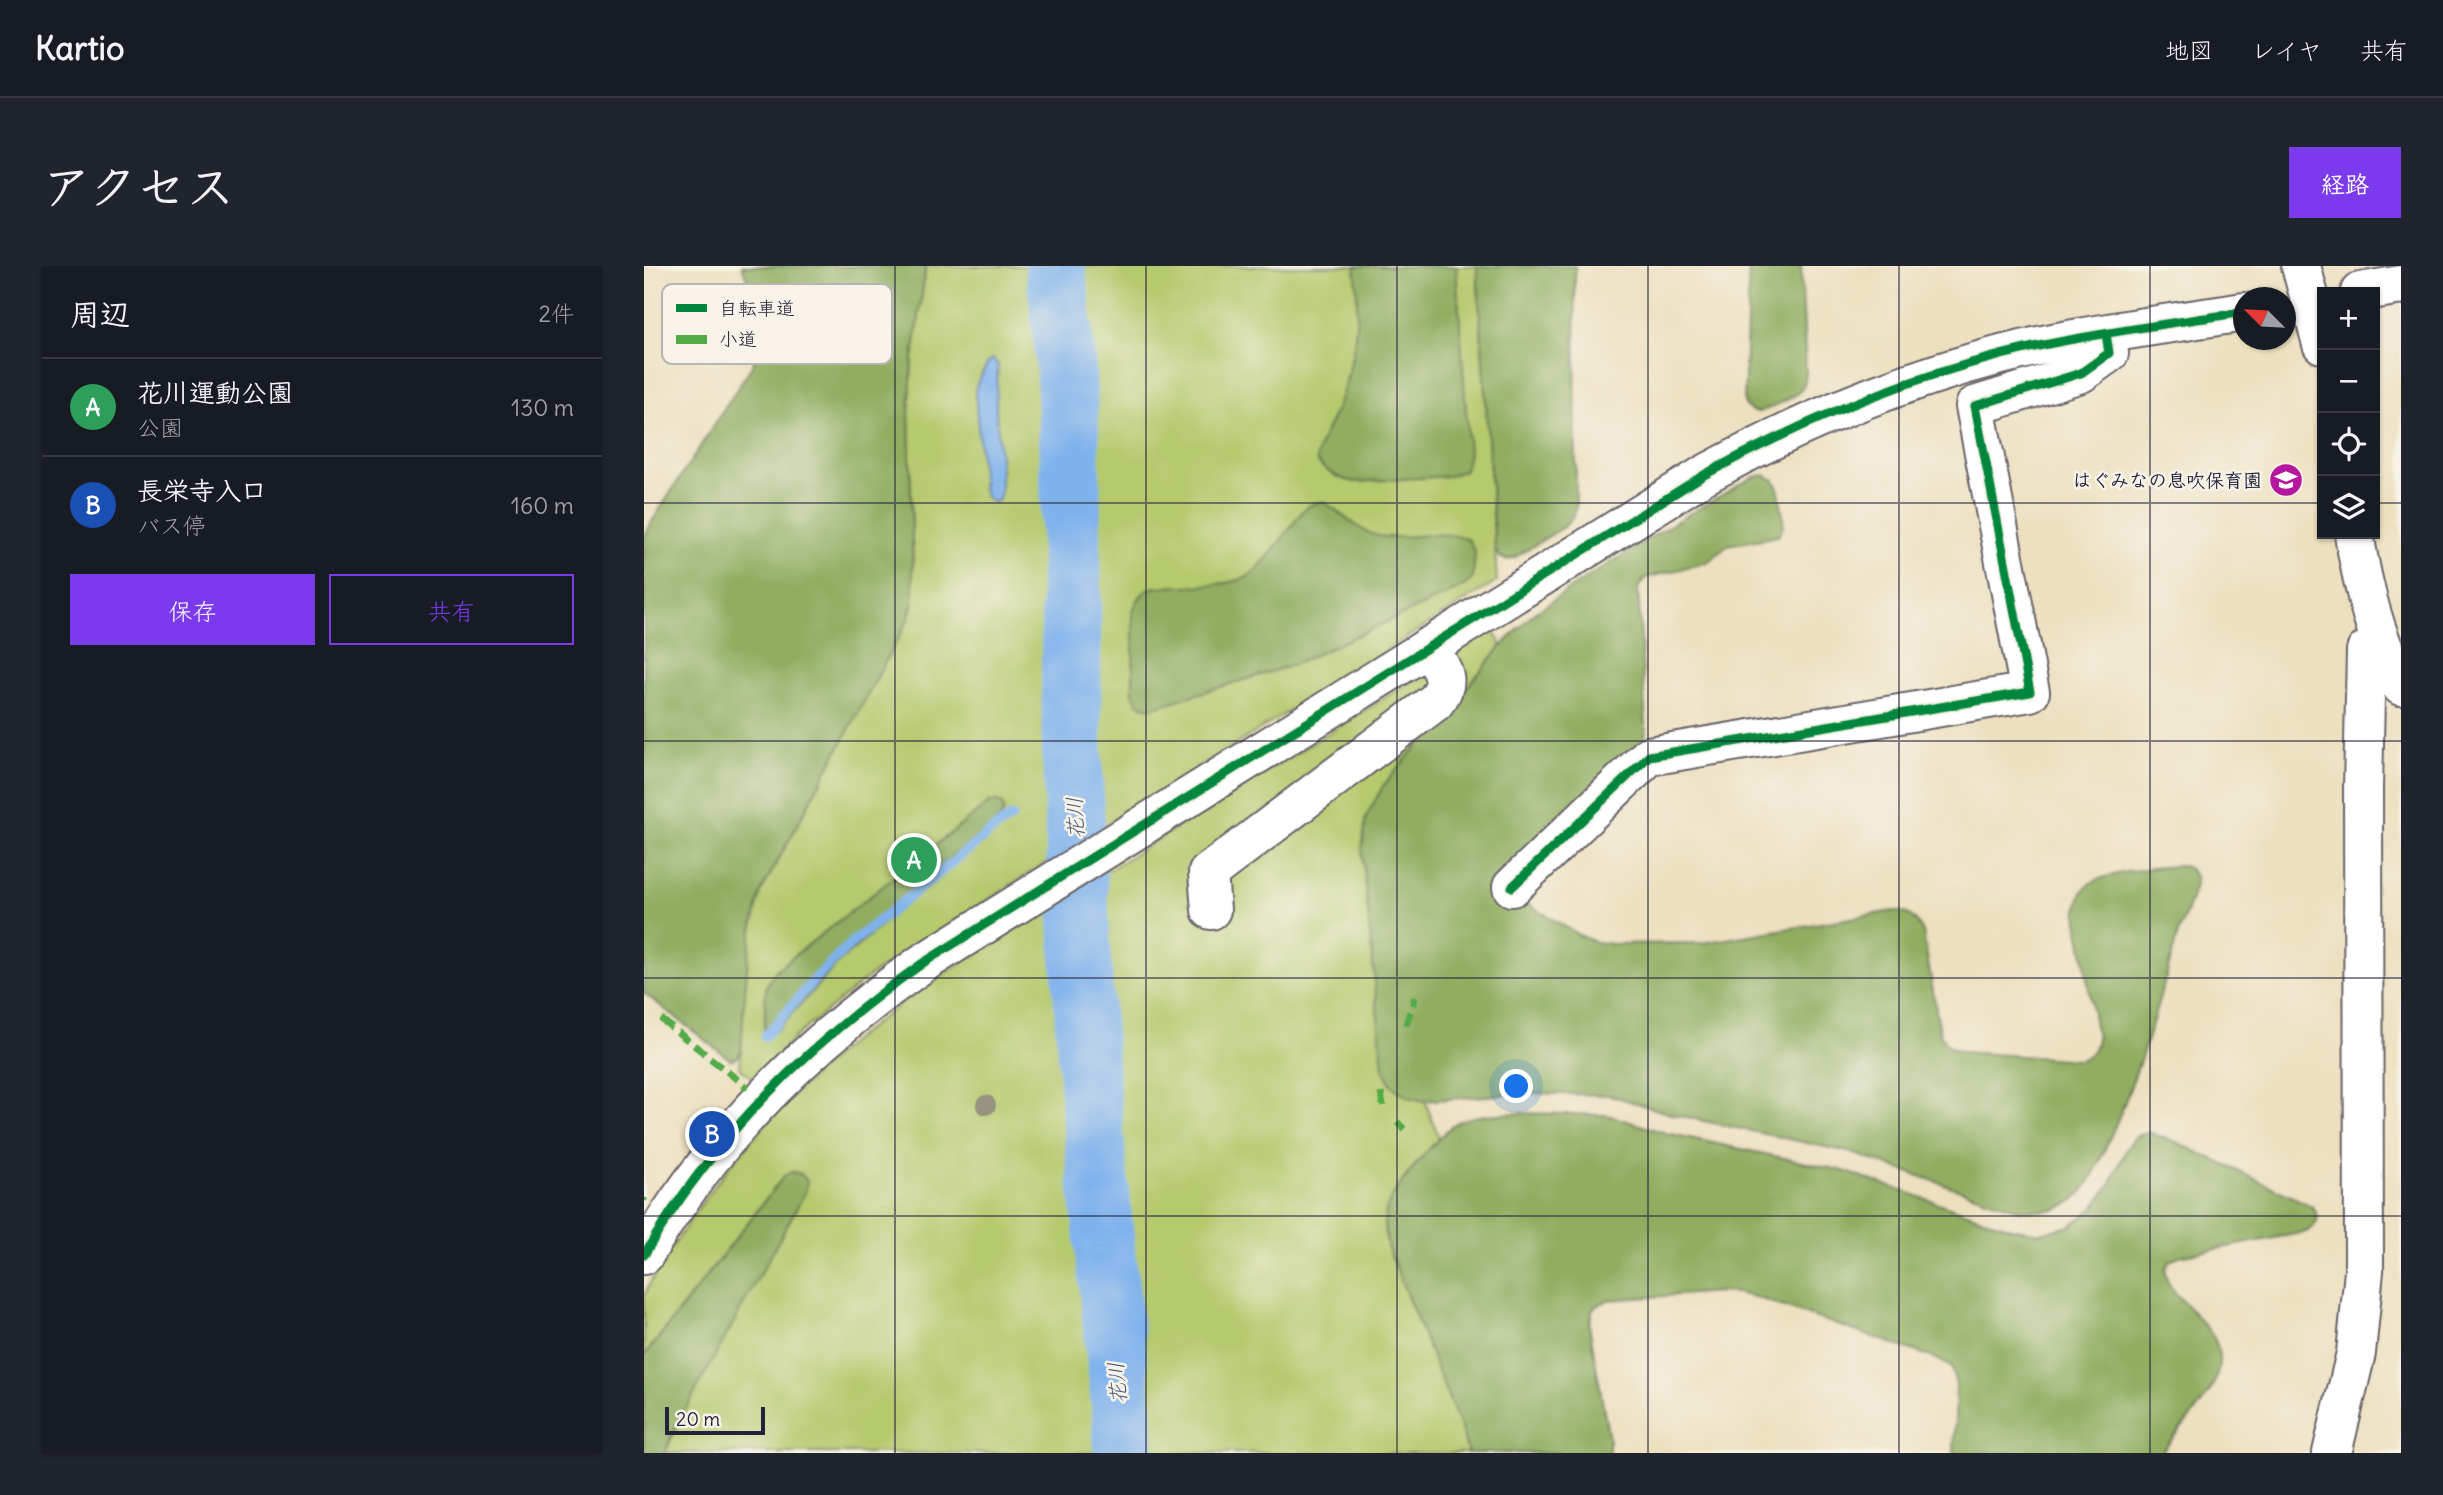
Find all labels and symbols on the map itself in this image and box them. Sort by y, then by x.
legend [662,284,892,364]
north arrow [2233,287,2296,350]
text: 自転車道 [719,296,795,320]
text: 小道 [719,327,757,351]
school or university icon: はぐみなの息吹保育園 [2267,461,2305,499]
place label: はぐみなの息吹保育園 [2072,468,2262,492]
water label: 花川 [1060,796,1090,840]
pin: A [891,834,937,886]
your location [1499,1069,1533,1103]
pin: B [689,1108,735,1160]
water label: 花川 [1102,1361,1132,1405]
scale bar [665,1404,765,1436]

